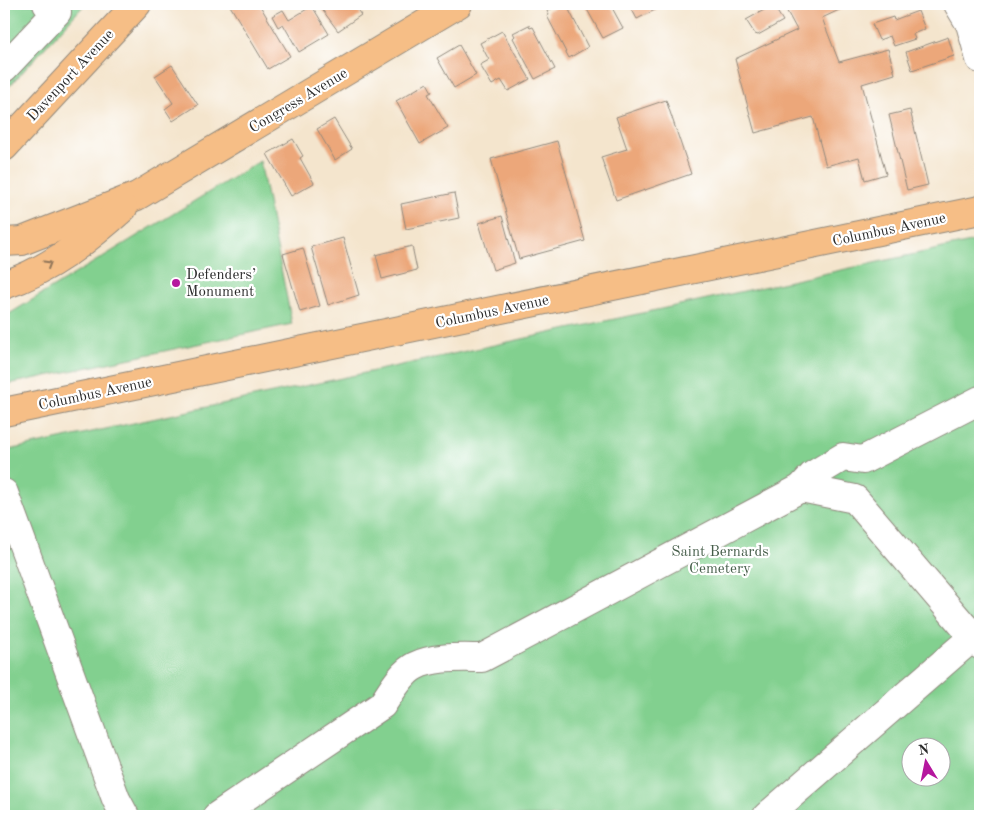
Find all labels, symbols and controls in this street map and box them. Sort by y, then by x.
street label: Davenport Avenue [25,27,117,125]
street label: Congress Avenue [247,66,351,136]
street label: Columbus Avenue [831,211,947,250]
one-way arrow [42,261,51,271]
place label: Defenders’ Monument [186,268,256,300]
marker: Defenders’ Monument [170,277,182,289]
street label: Columbus Avenue [434,293,550,332]
street label: Columbus Avenue [37,375,153,414]
park label: Saint Bernards Cemetery [671,545,769,577]
north arrow [902,738,952,788]
text: N [917,742,931,758]

